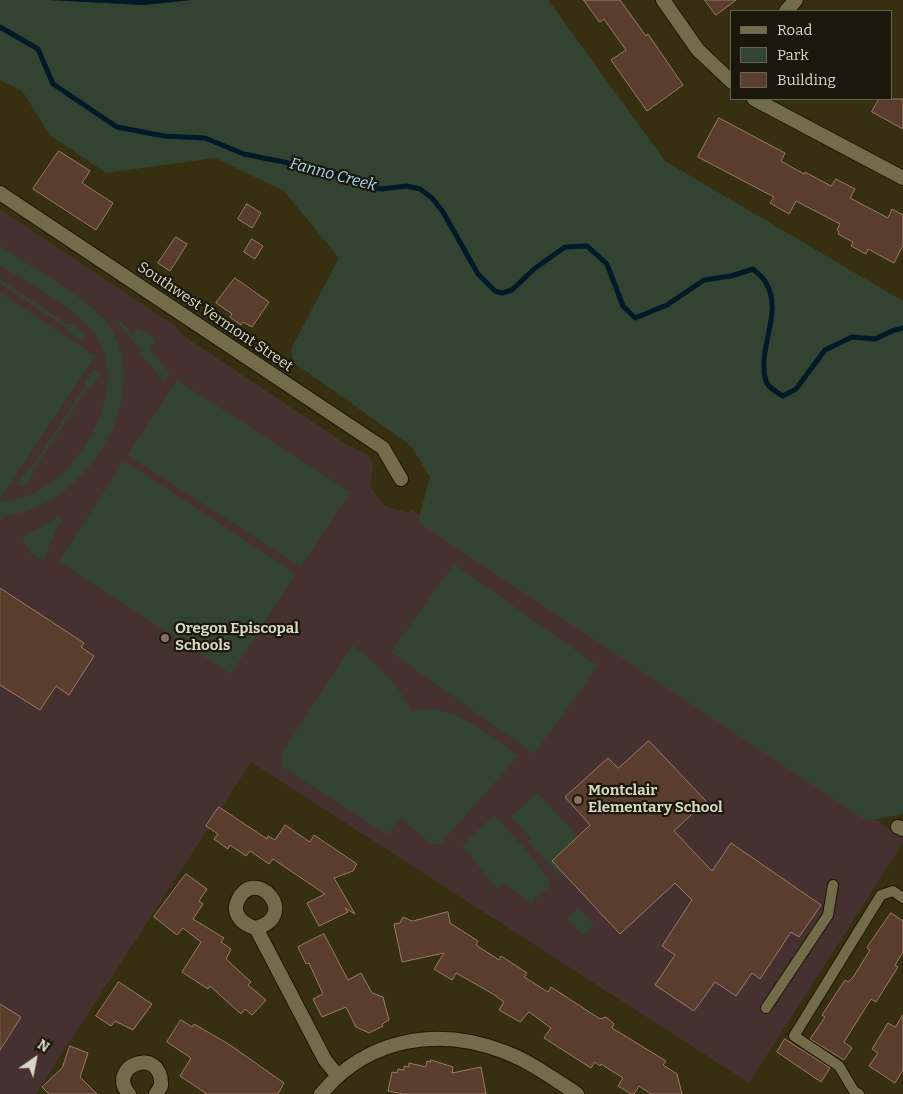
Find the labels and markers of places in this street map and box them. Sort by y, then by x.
place label: Oregon Episcopal Schools [175,620,299,655]
marker: Oregon Episcopal Schools [159,632,171,644]
place label: Montclair Elementary School [588,782,723,817]
marker: Montclair Elementary School [572,794,584,806]

